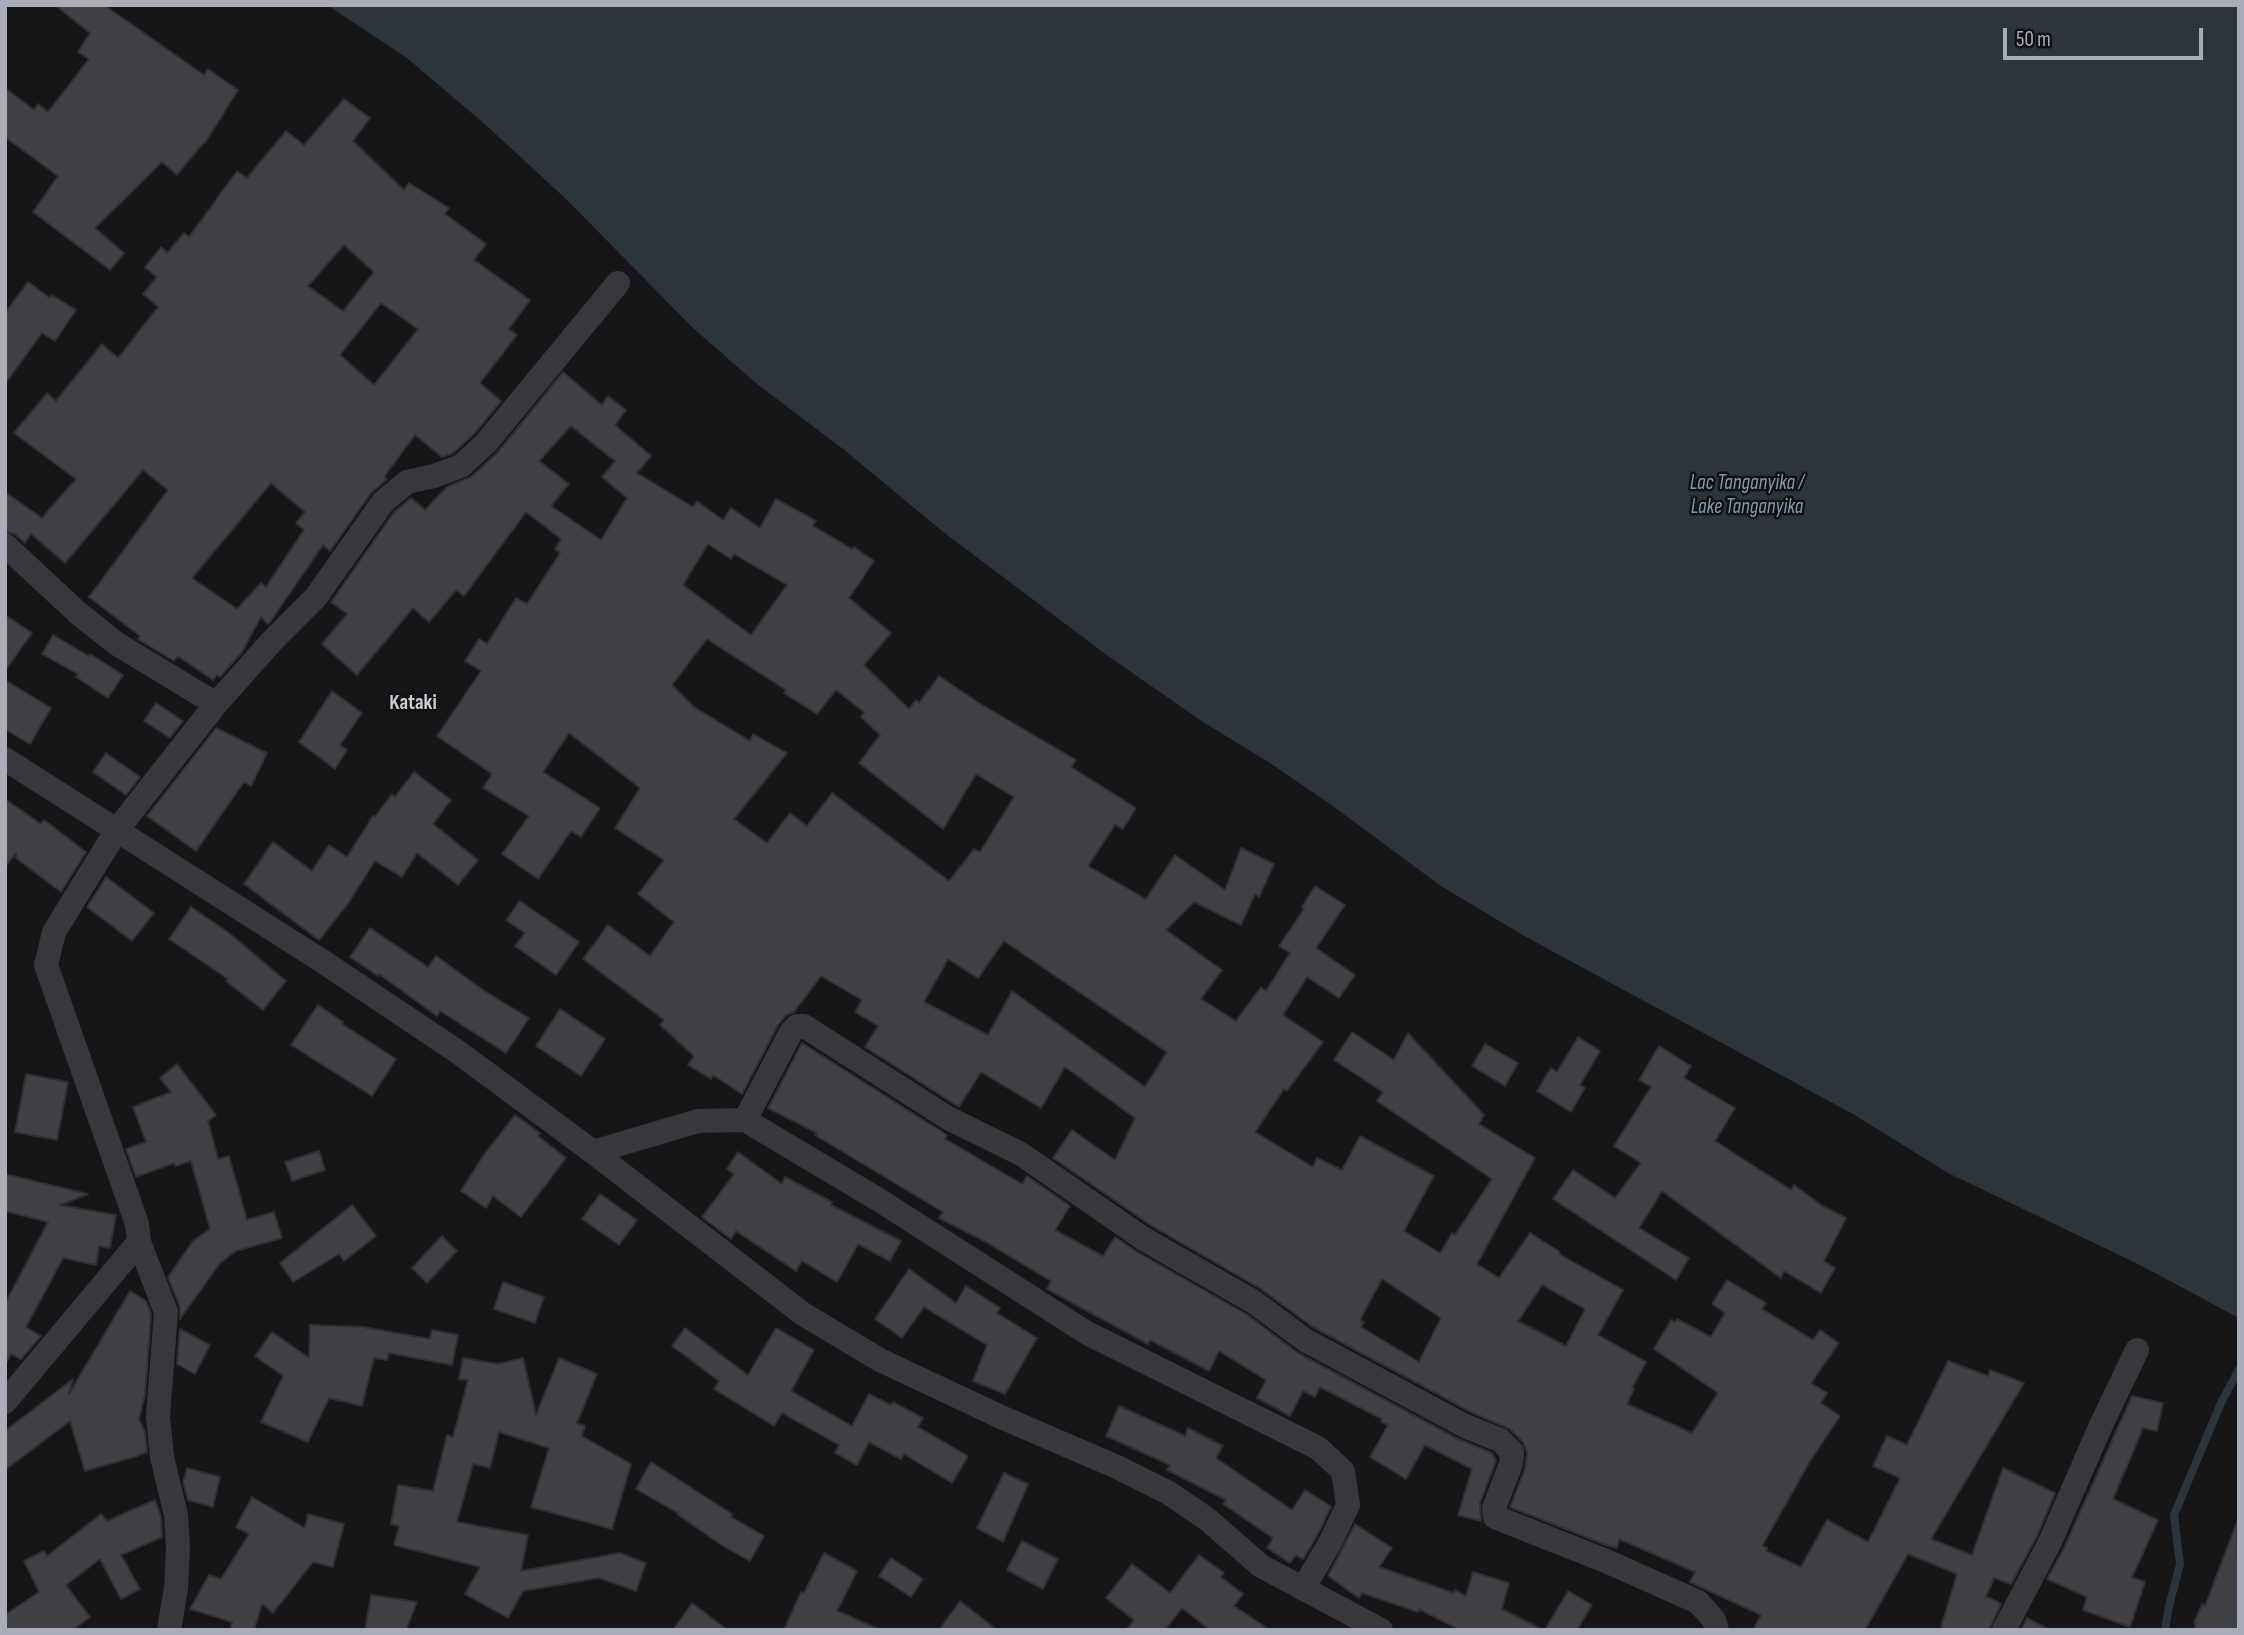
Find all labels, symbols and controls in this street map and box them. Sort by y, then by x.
scale bar [2006,14,2206,58]
text: 50 m [2016,27,2051,52]
water label: Lac Tanganyika / Lake Tanganyika [1690,471,1804,521]
district label: Kataki [389,691,437,717]

